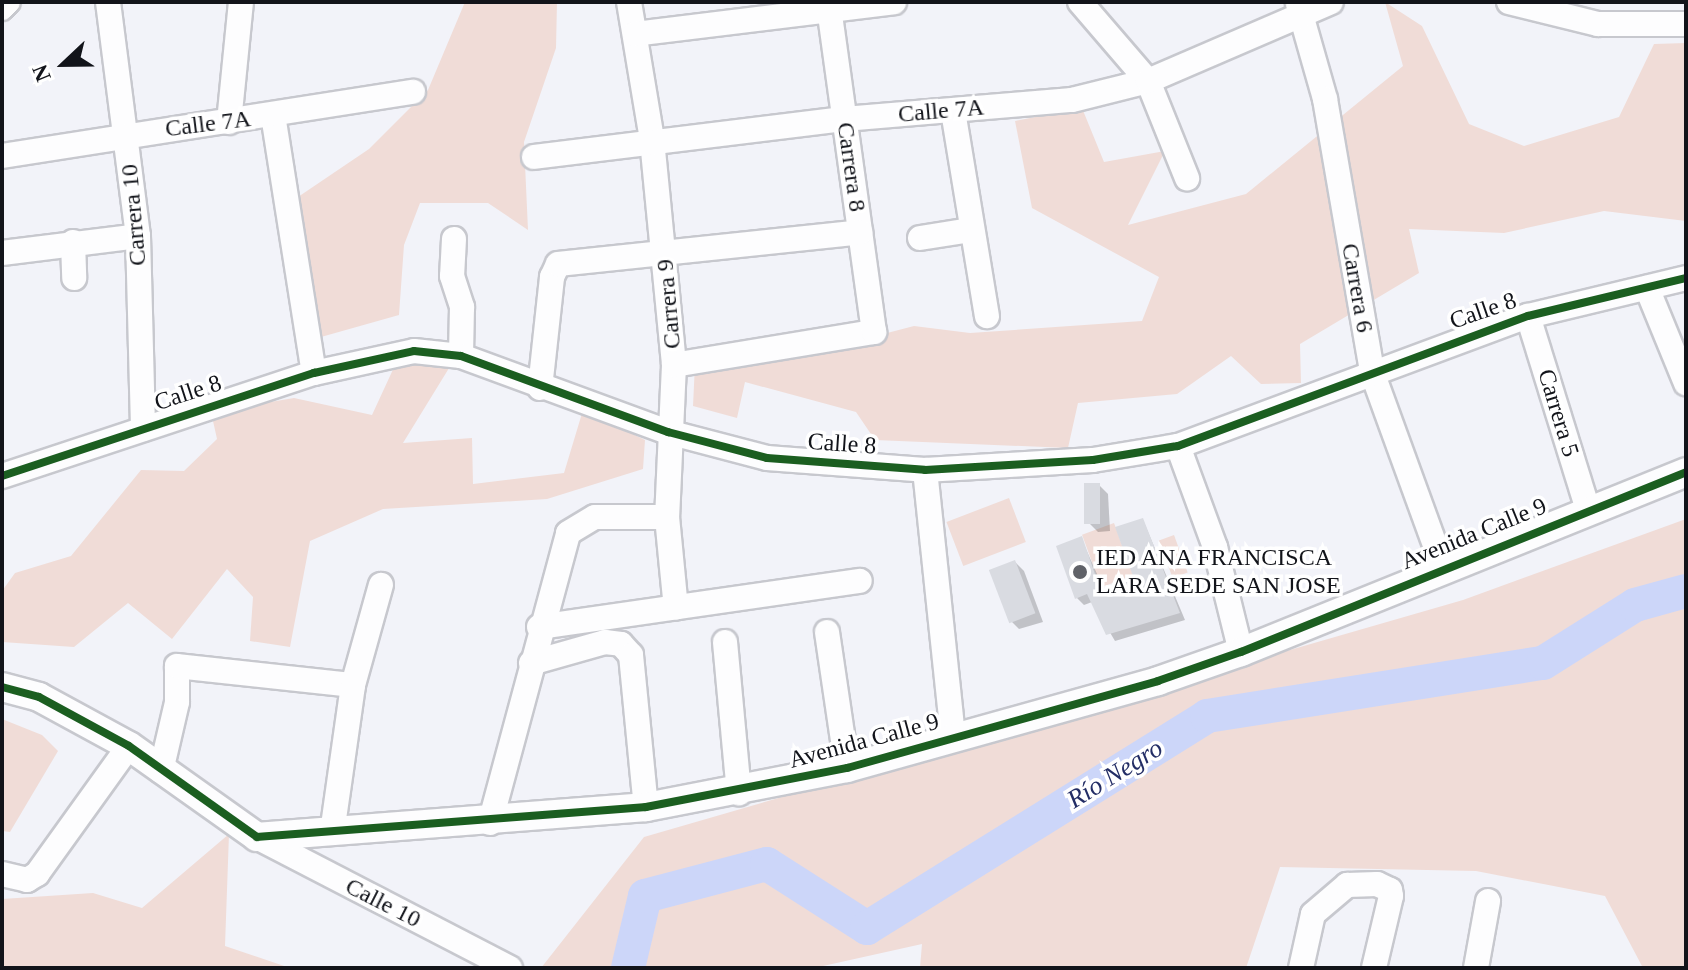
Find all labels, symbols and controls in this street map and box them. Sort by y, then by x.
north arrow [24,24,104,104]
text: N [27,61,56,85]
street label: Calle 7A [897,93,985,129]
street label: Calle 7A [164,104,252,144]
street label: Carrera 8 [830,120,872,214]
street label: Carrera 10 [115,163,153,267]
street label: Carrera 6 [1335,241,1379,335]
street label: Carrera 9 [651,258,687,350]
street label: Calle 8 [1446,286,1520,336]
street label: Carrera 5 [1531,366,1585,460]
street label: Calle 8 [151,369,225,417]
street label: Calle 8 [807,427,877,461]
street label: Avenida Calle 9 [1397,492,1551,576]
place label: IED ANA FRANCISCA LARA SEDE SAN JOSE [1096,544,1342,600]
marker: IED ANA FRANCISCA LARA SEDE SAN JOSE [1071,563,1089,581]
street label: Avenida Calle 9 [786,707,942,775]
water label: Río Negro [1062,733,1168,815]
street label: Calle 10 [341,872,425,934]

